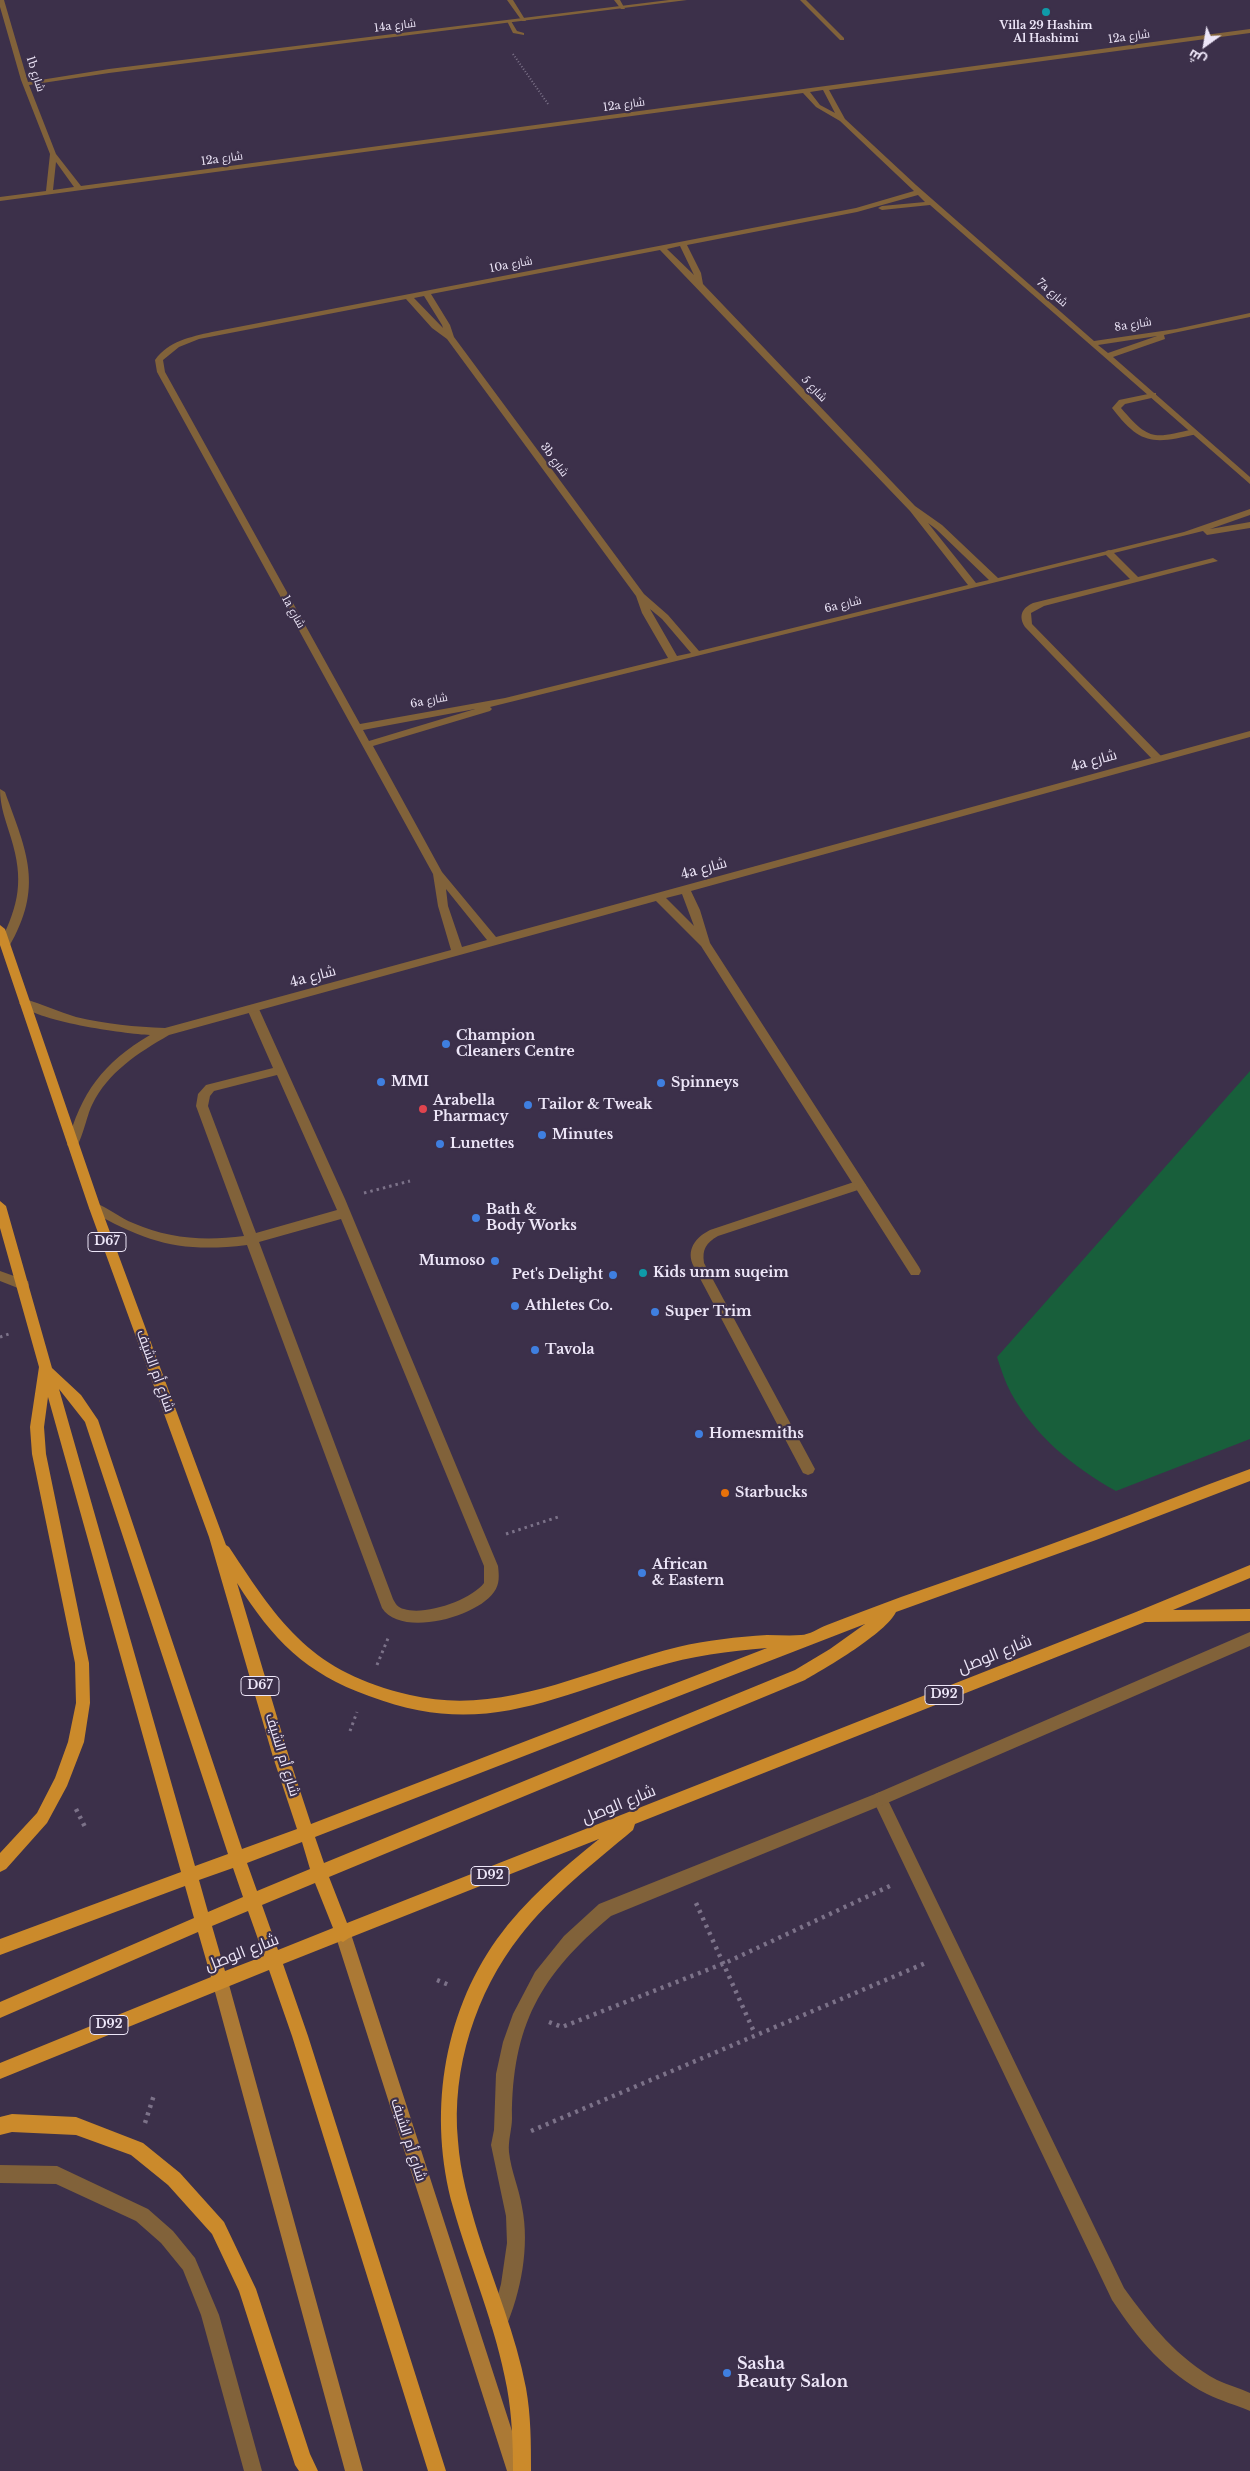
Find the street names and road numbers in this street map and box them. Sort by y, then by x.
street label: 14a شارع [373,17,417,35]
street label: 12a شارع [1107,28,1151,46]
street label: 1b شارع [23,55,47,93]
street label: 12a شارع [602,96,646,114]
street label: 12a شارع [200,150,244,168]
street label: 10a شارع [488,254,534,276]
street label: 7a شارع [1034,276,1070,310]
street label: 8a شارع [1114,316,1152,334]
street label: شارع 5 [799,373,829,405]
street label: 3b شارع [537,441,571,479]
street label: 1a شارع [279,593,307,631]
street label: 6a شارع [823,594,863,616]
street label: 6a شارع [409,691,449,711]
street label: 4a شارع [1069,747,1119,775]
street label: 4a شارع [679,855,729,883]
street label: 4a شارع [288,963,338,991]
road number: D67 [88,1232,126,1252]
street label: شارع أم الشيف [132,1328,178,1414]
street label: شارع الوصل [955,1632,1035,1678]
road number: D67 [241,1676,279,1695]
road number: D92 [925,1686,963,1704]
street label: شارع أم الشيف [261,1711,303,1799]
street label: شارع الوصل [579,1782,659,1828]
road number: D92 [471,1866,509,1885]
street label: شارع الوصل [202,1930,282,1976]
road number: D92 [90,2016,128,2034]
street label: شارع أم الشيف [387,2096,429,2184]

